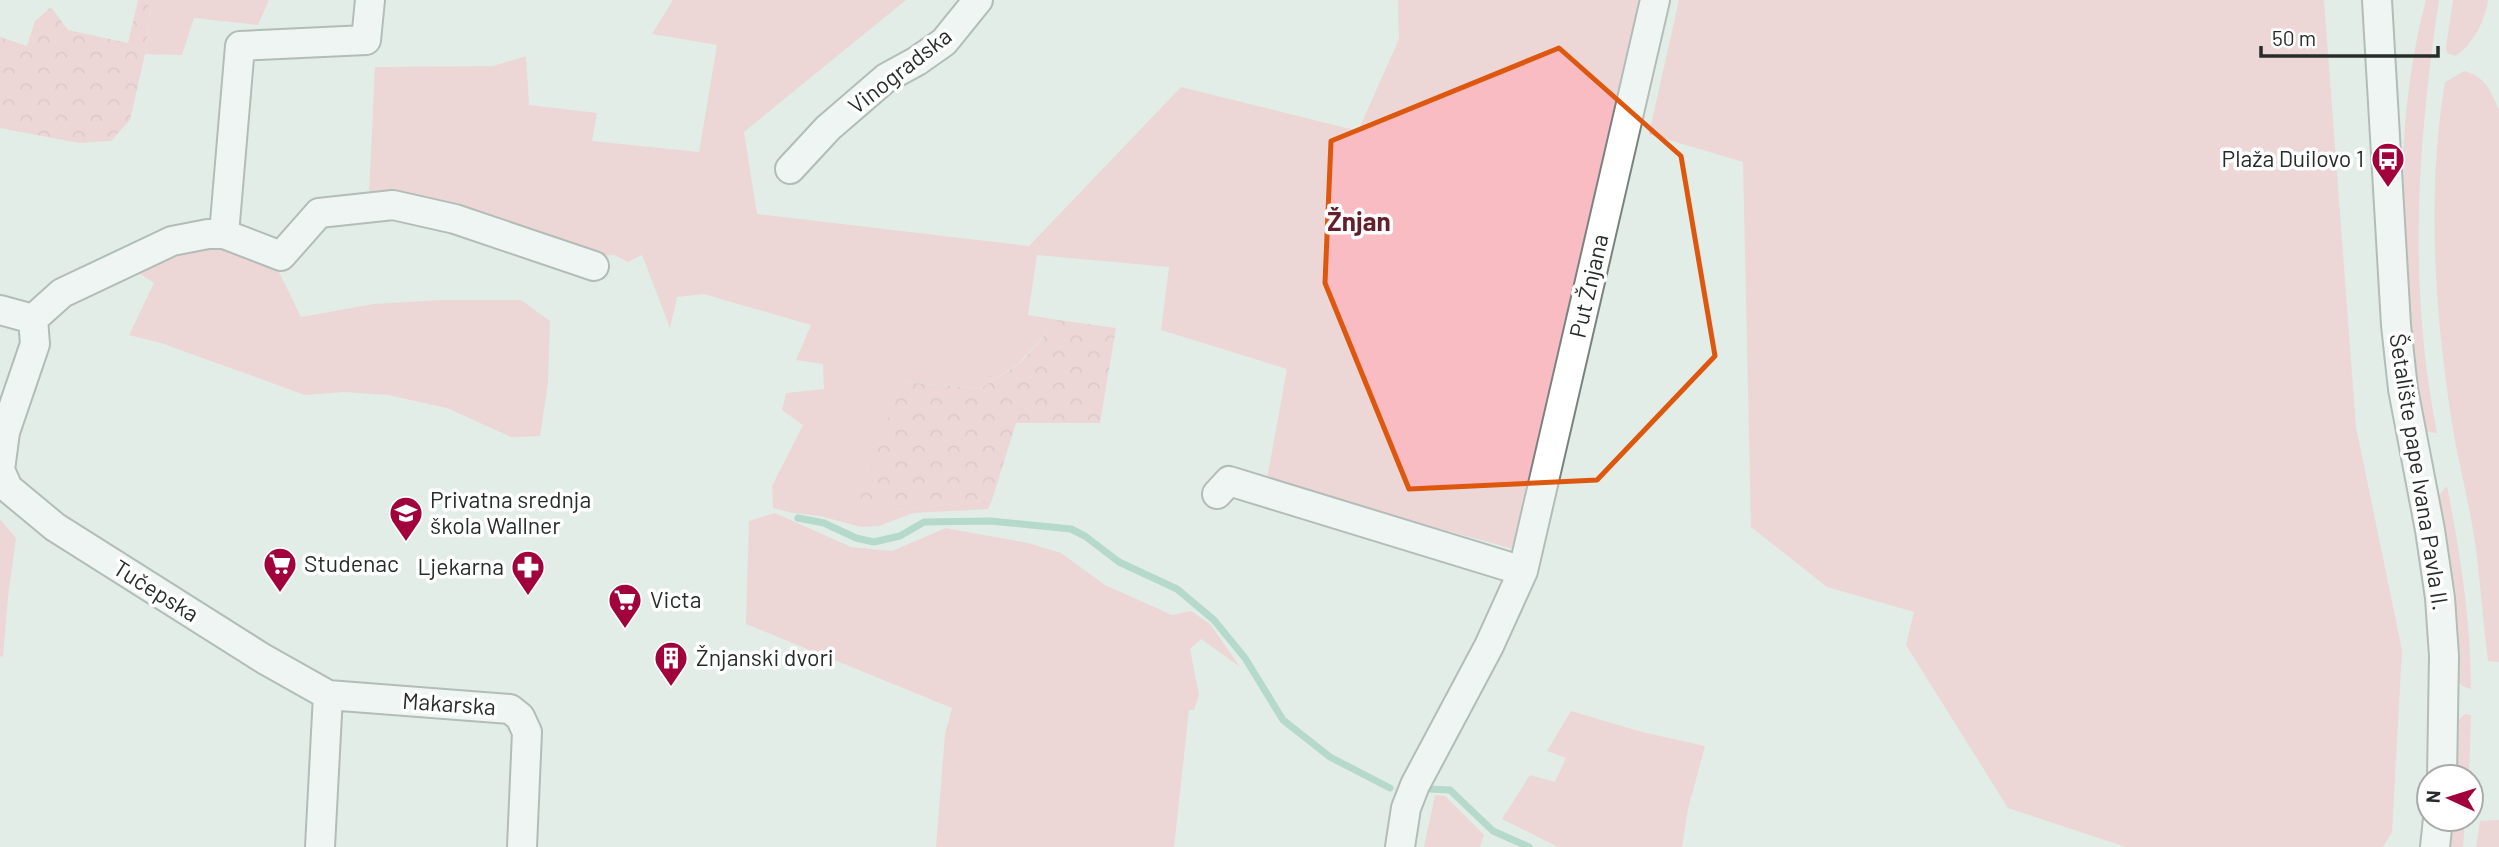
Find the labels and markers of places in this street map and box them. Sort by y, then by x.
bus stop icon: Plaža Duilovo 1 [2369,140,2407,189]
place label: Plaža Duilovo 1 [2222,144,2364,172]
place label: Privatna srednja škola Wallner [430,485,591,539]
school or university icon: Privatna srednja škola Wallner [387,494,425,543]
supermarket icon: Studenac [261,545,299,594]
pharmacy icon: Ljekarna [509,548,547,597]
place label: Studenac [304,549,399,577]
place label: Ljekarna [417,552,504,580]
supermarket icon: Victa [606,581,644,630]
place label: Victa [650,585,702,613]
building icon: Žnjanski dvori [652,639,690,688]
place label: Žnjanski dvori [696,643,834,671]

